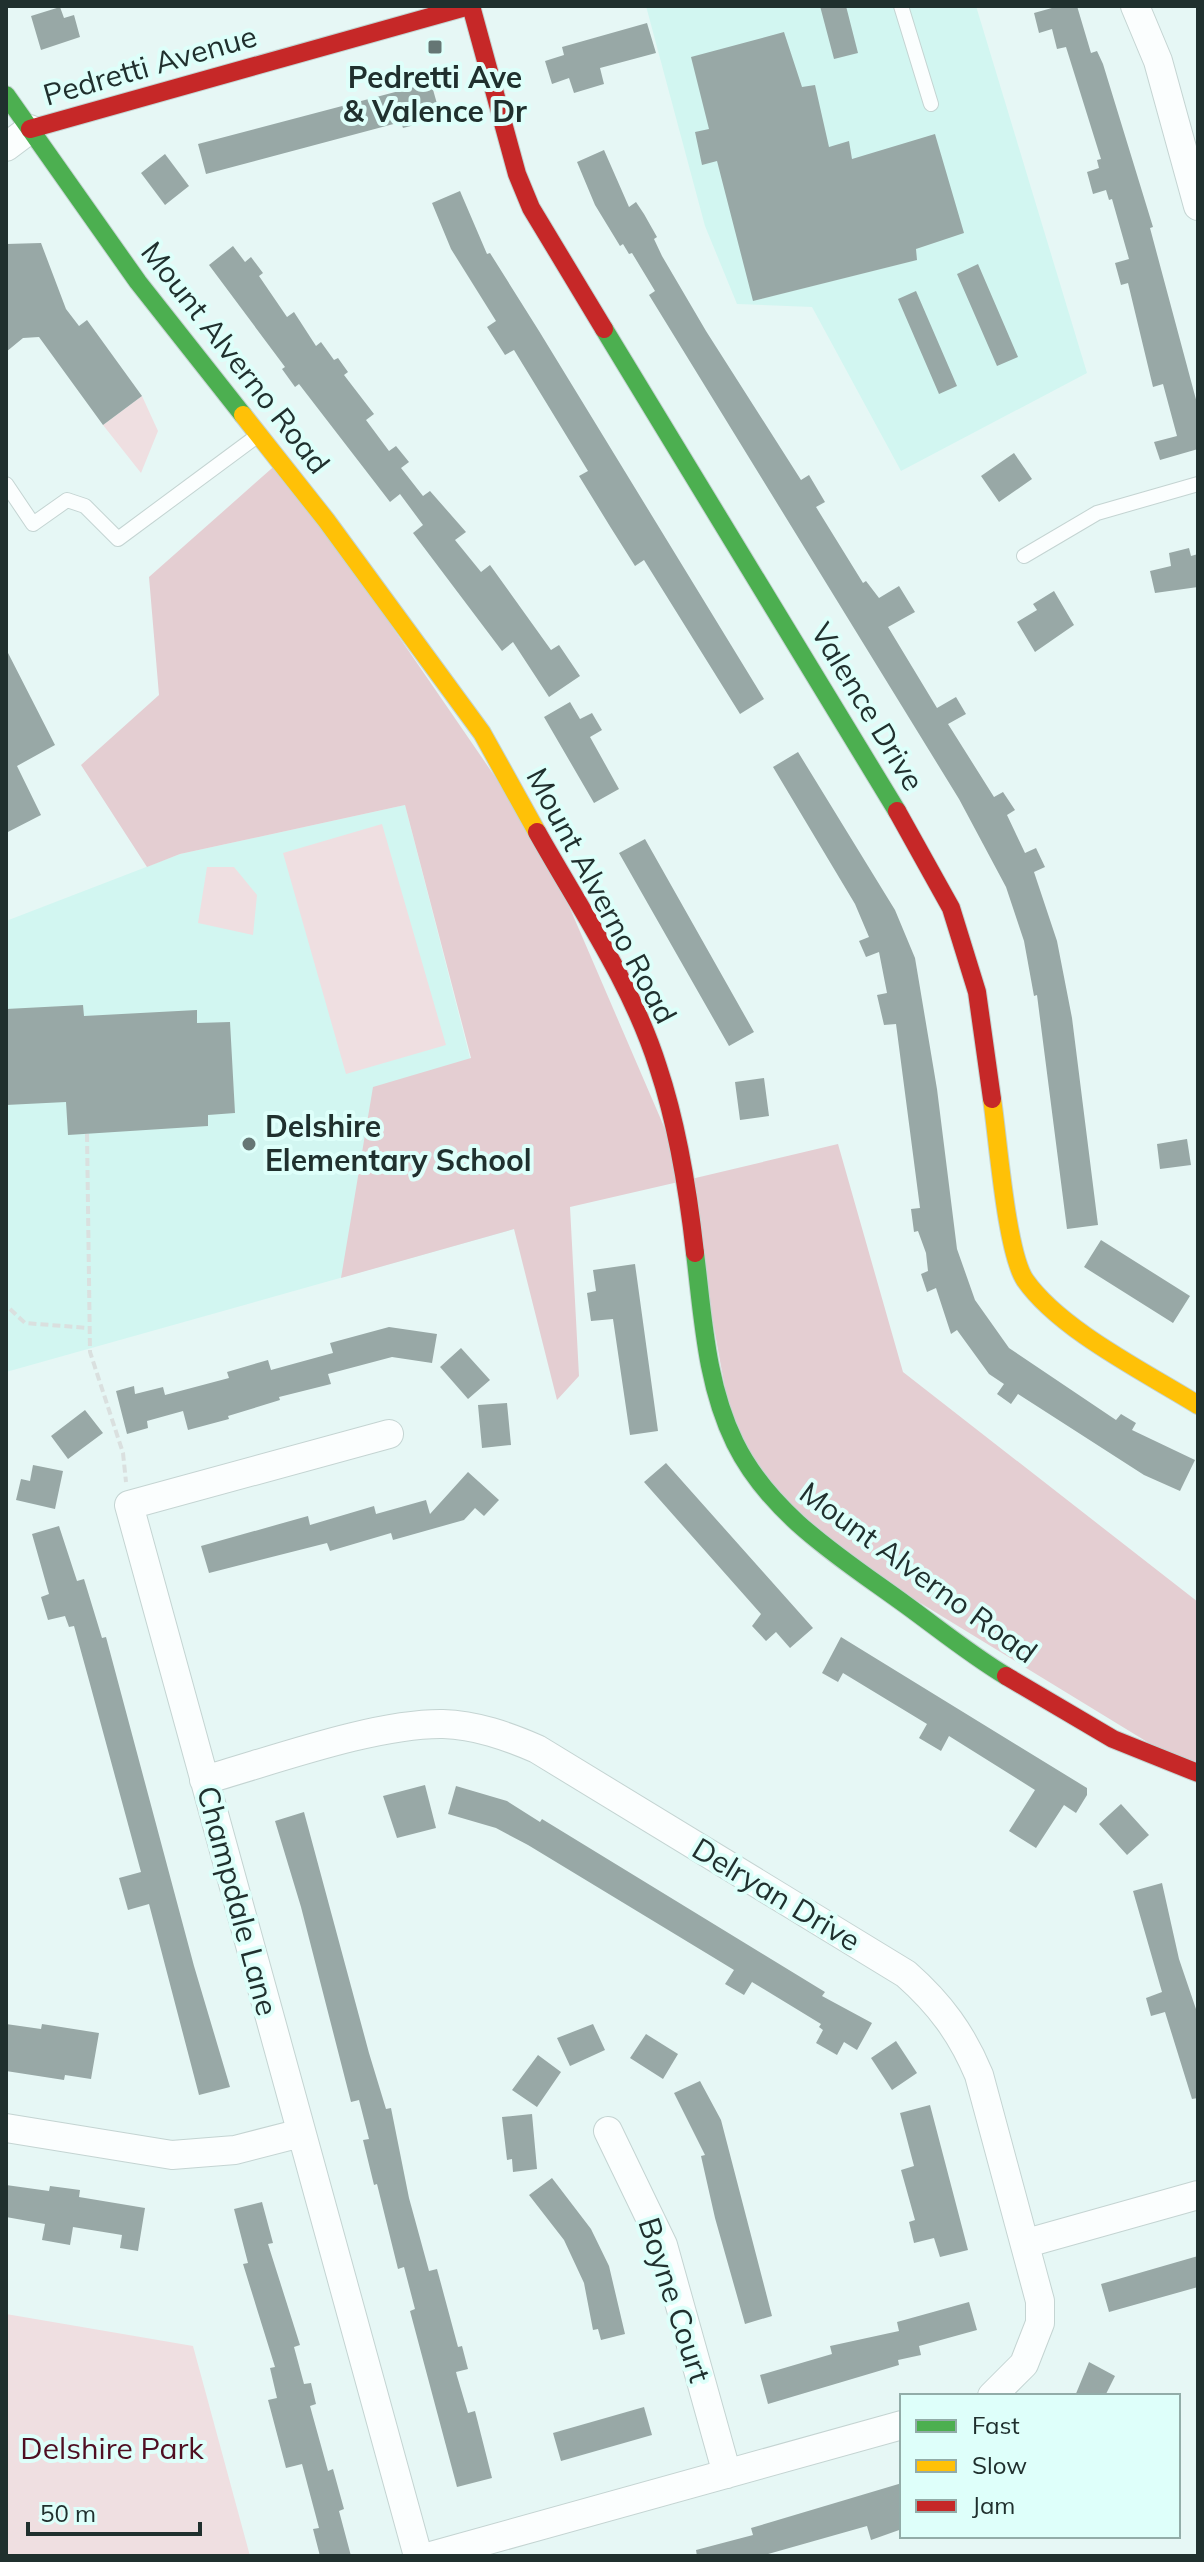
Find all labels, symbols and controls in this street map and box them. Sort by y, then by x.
street label: Pedretti Avenue [39,16,261,114]
marker: Pedretti Ave & Valence Dr [426,38,444,56]
place label: Pedretti Ave & Valence Dr [343,58,527,130]
street label: Mount Alverno Road [133,234,338,481]
street label: Valence Drive [803,616,933,797]
street label: Mount Alverno Road [518,761,685,1030]
place label: Delshire Elementary School [265,1107,532,1179]
marker: Delshire Elementary School [240,1135,258,1153]
street label: Mount Alverno Road [792,1473,1045,1671]
street label: Champdale Lane [189,1782,287,2020]
street label: Delryan Drive [686,1829,867,1959]
street label: Boyne Court [630,2212,719,2387]
legend [900,2394,1180,2538]
text: Fast [972,2410,1020,2440]
park label: Delshire Park [20,2429,204,2467]
text: Slow [972,2450,1027,2480]
scale bar [28,2486,200,2536]
text: Jam [972,2490,1015,2520]
text: 50 m [40,2498,96,2528]

